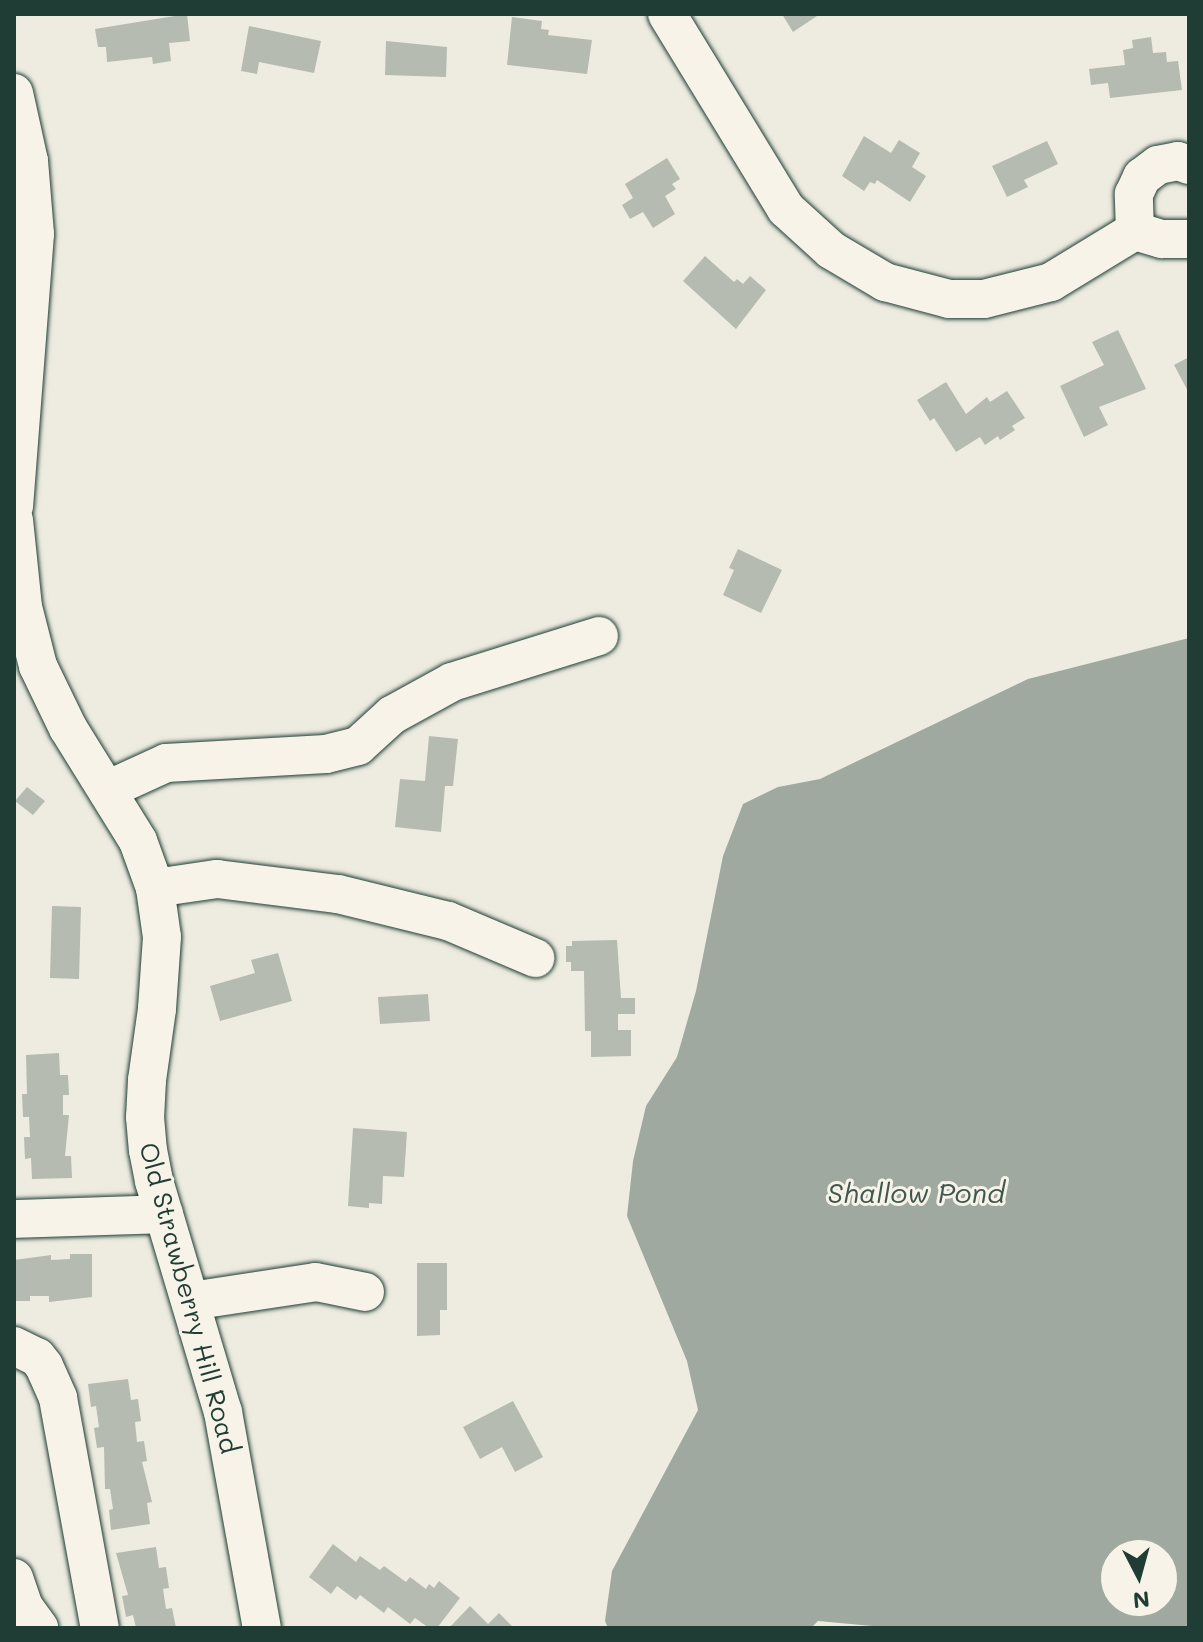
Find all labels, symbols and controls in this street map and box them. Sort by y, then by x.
street label: Old Strawberry Hill Road [132,1139,246,1457]
water label: Shallow Pond [827,1175,1005,1209]
north arrow [1099,1538,1179,1618]
text: N [1132,1585,1151,1616]

